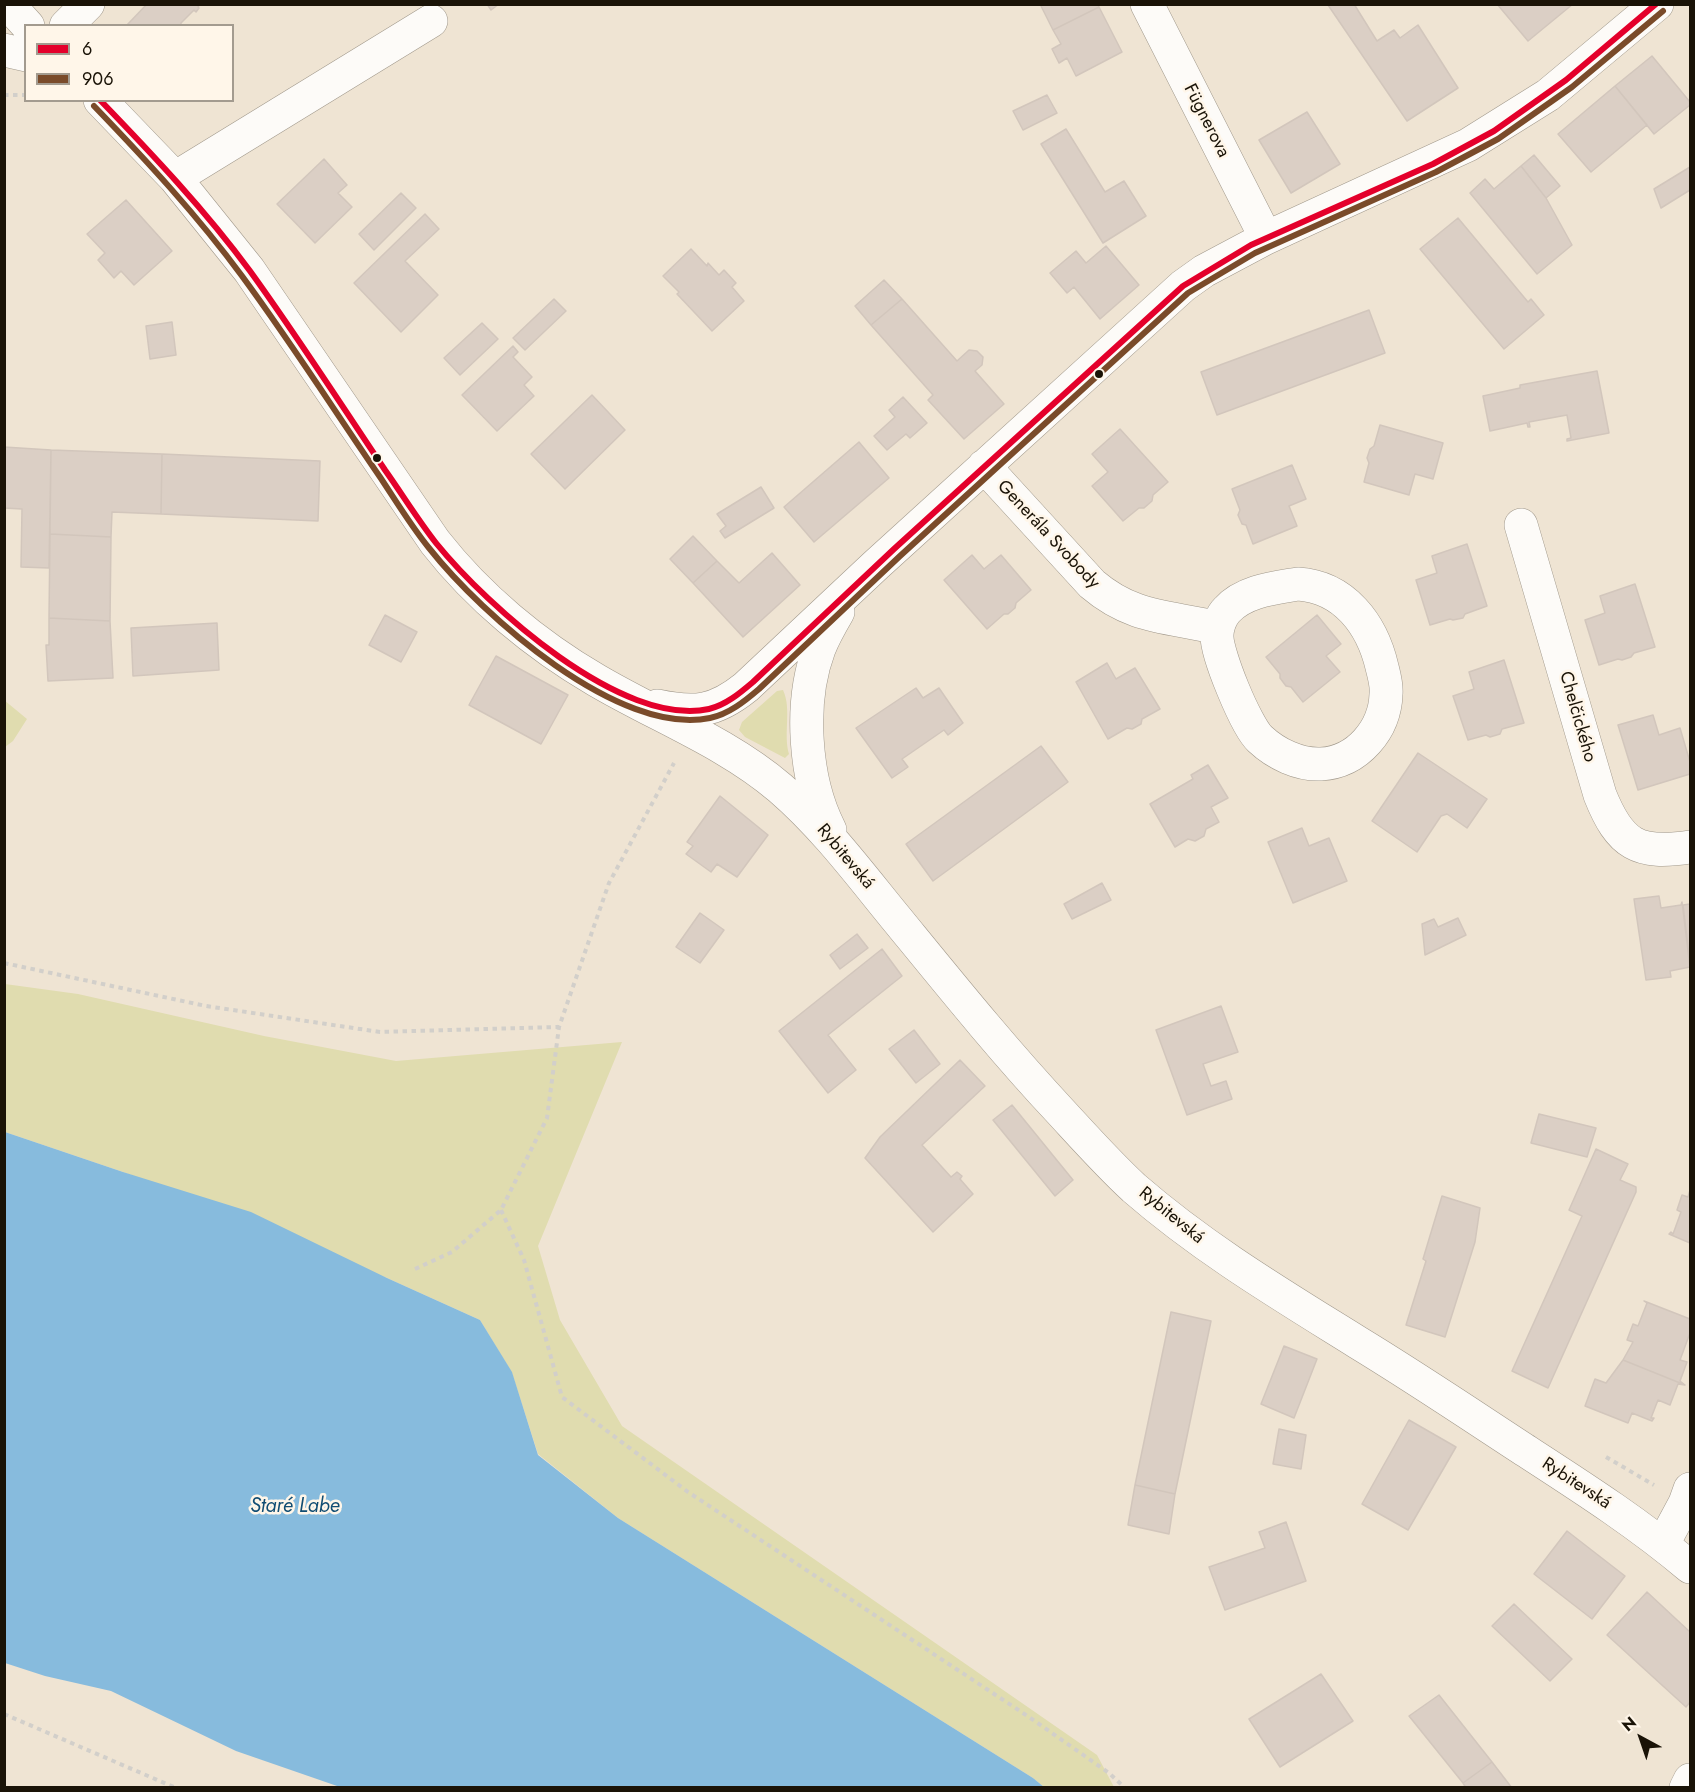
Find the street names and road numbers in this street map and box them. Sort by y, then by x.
street label: Fügnerova [1178,81,1234,161]
street label: Generála Svobody [992,476,1104,594]
street label: Chelčického [1554,669,1600,765]
street label: Rybitevská [812,820,878,894]
street label: Rybitevská [1134,1183,1208,1249]
street label: Rybitevská [1537,1454,1615,1514]

